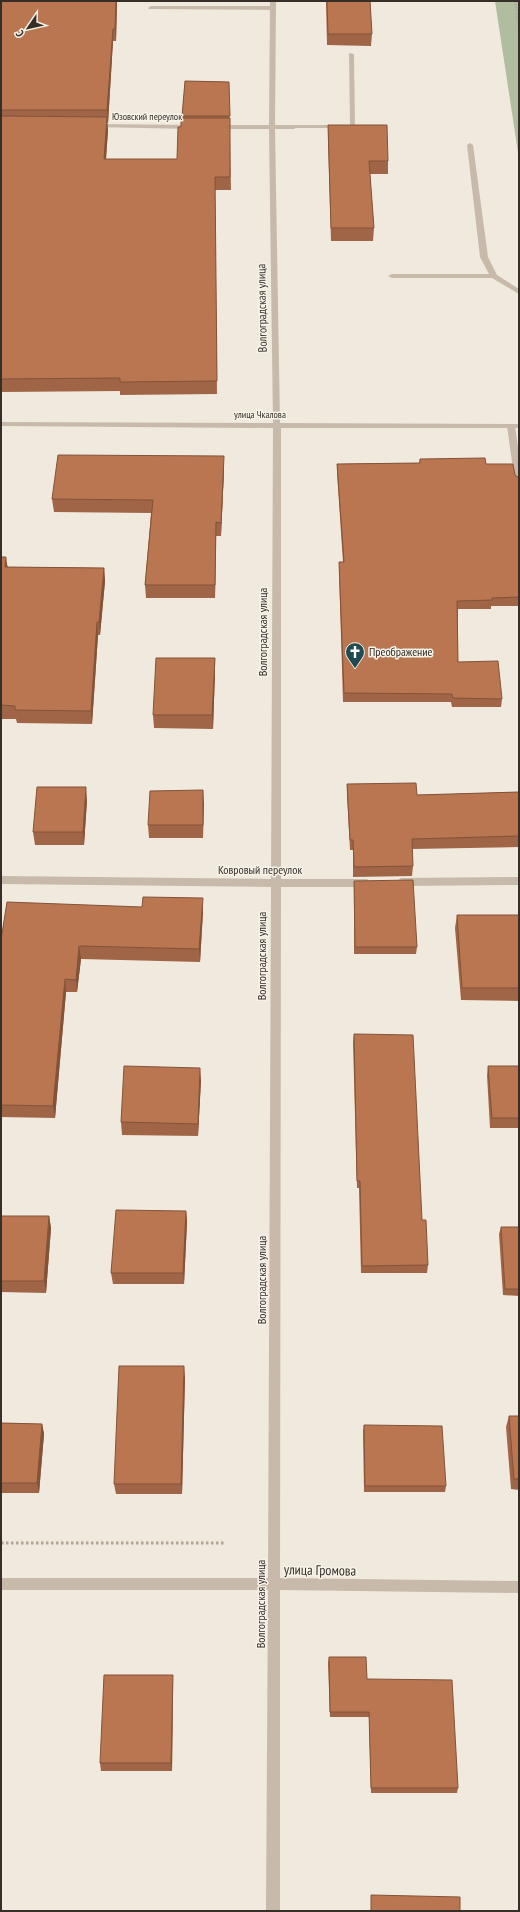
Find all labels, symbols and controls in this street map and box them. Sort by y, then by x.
north arrow [8,8,48,48]
text: С [12,28,27,40]
street label: Юзовский переулок [112,110,182,123]
street label: Волгоградская улица [253,263,270,352]
street label: улица Чкалова [234,408,286,421]
street label: Волгоградская улица [255,587,270,676]
church icon: Преображение [344,641,366,669]
place label: Преображение [369,644,433,659]
street label: Ковровый переулок [218,862,302,877]
street label: Волгоградская улица [254,911,269,1000]
street label: Волгоградская улица [254,1235,269,1324]
street label: Волгоградская улица [253,1559,268,1648]
street label: улица Громова [284,1560,356,1580]

